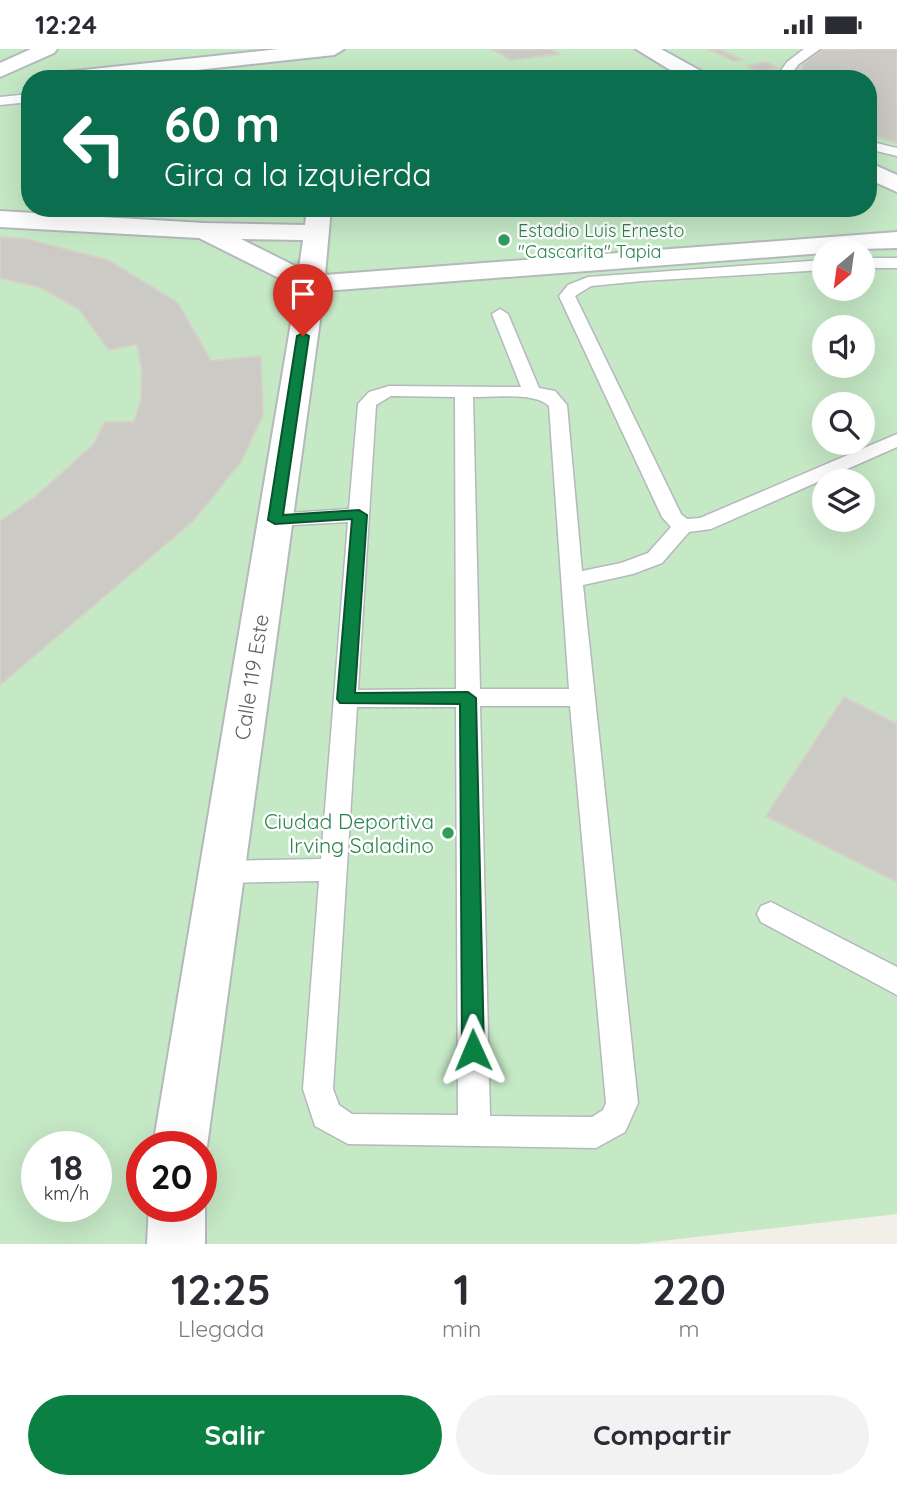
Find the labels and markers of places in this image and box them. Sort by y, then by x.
place label: Estadio Luis Ernesto "Cascarita" Tapia [518,219,684,263]
marker: Estadio Luis Ernesto "Cascarita" Tapia [496,232,512,248]
pin [273,264,333,336]
place label: Ciudad Deportiva Irving Saladino [264,808,434,858]
marker: Ciudad Deportiva Irving Saladino [440,825,456,841]

